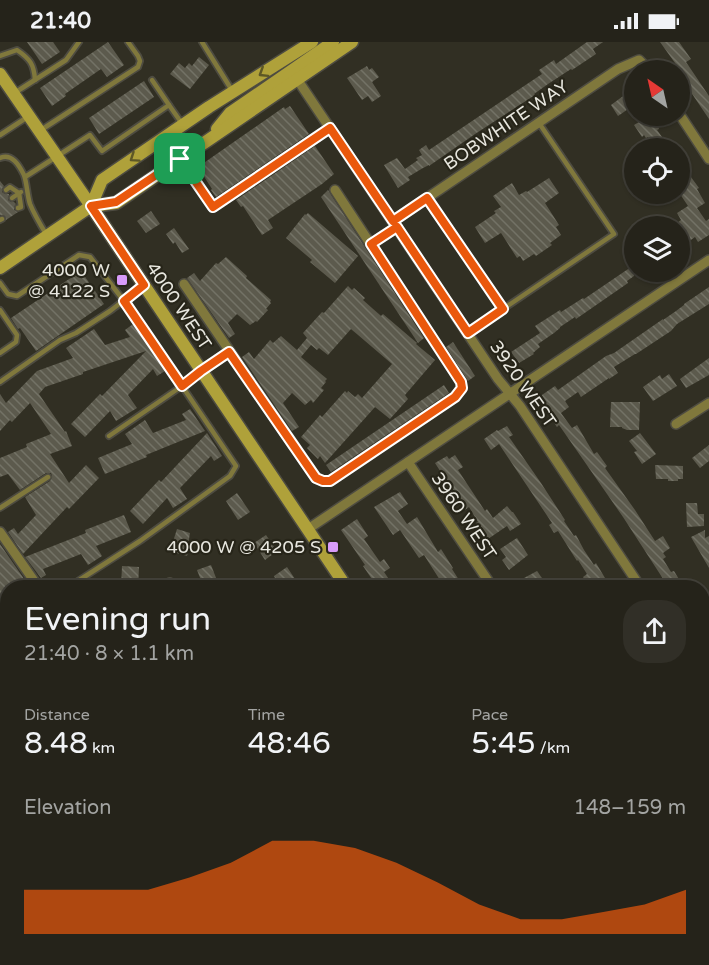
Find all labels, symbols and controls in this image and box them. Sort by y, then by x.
text: 21:40 [30,8,91,34]
north arrow [624,60,690,126]
map controls [624,60,690,282]
one-way arrow [259,66,269,78]
street label: BOBWHITE WAY [439,75,573,175]
pin [154,133,205,184]
button: locate [624,138,690,204]
icon: arrive [163,142,196,175]
one-way arrow [130,150,141,161]
button: layers [624,216,690,282]
street label: 4000 WEST [142,258,216,354]
place label: 4000 W @ 4122 S [28,259,110,302]
marker: 4000 W @ 4122 S [115,273,129,287]
street label: 3920 WEST [485,336,561,432]
street label: 3960 WEST [427,468,501,564]
place label: 4000 W @ 4205 S [166,536,321,558]
marker: 4000 W @ 4205 S [326,540,340,554]
text: Evening run [24,600,211,639]
button: share [623,600,686,663]
text: 21:40 · 8 × 1.1 km [24,642,194,666]
text: Distance [24,705,90,725]
text: Time [248,705,285,725]
text: Pace [471,705,508,725]
text: 8.48 [24,725,88,762]
text: 48:46 [248,725,331,762]
text: 5:45 [471,725,536,762]
text: km [88,738,115,758]
text: /km [536,738,570,758]
text: Elevation [24,796,111,820]
text: 148–159 m [573,796,686,820]

